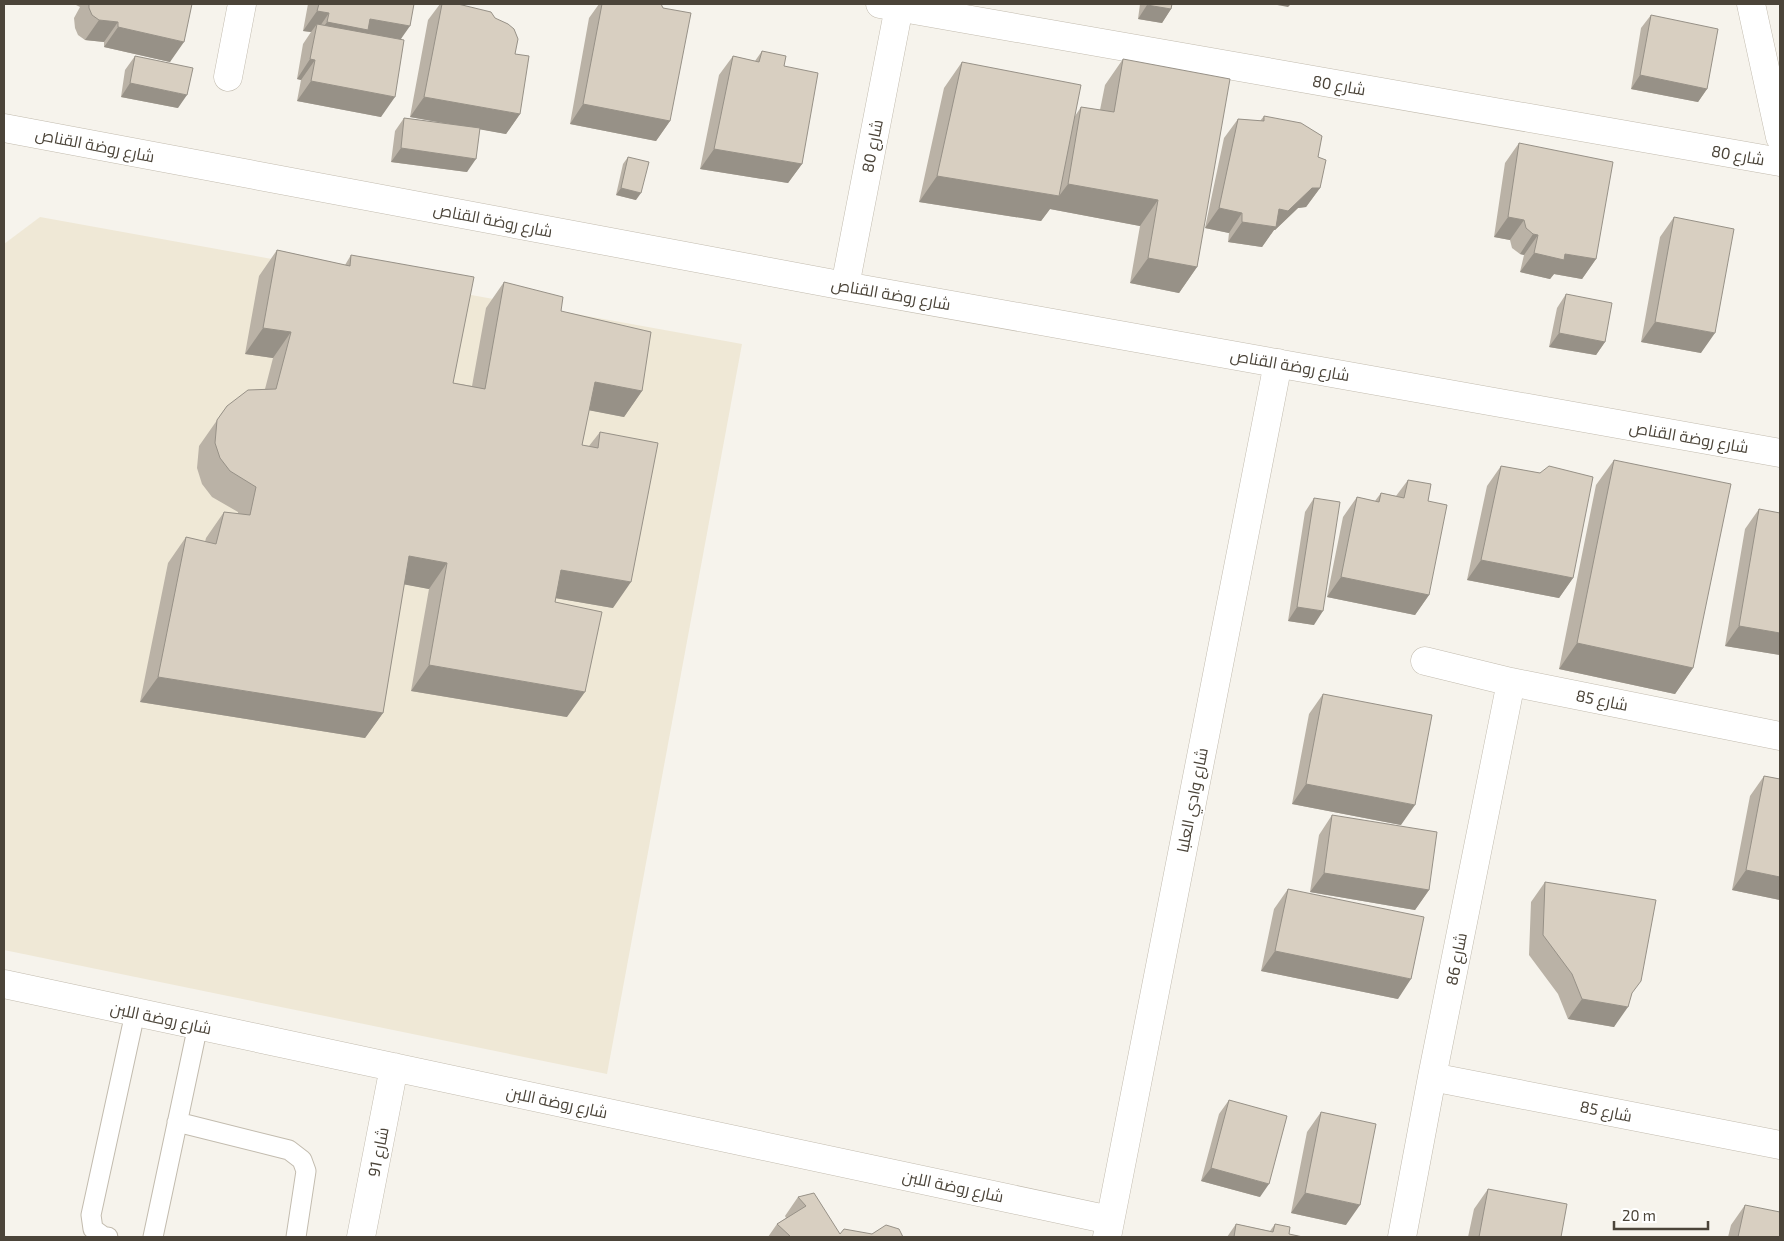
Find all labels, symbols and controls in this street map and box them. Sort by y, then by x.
street label: شارع 80 [1310,70,1367,102]
street label: شارع 80 [857,118,889,175]
street label: شارع روضة القناص [33,124,156,168]
street label: شارع 80 [1709,140,1766,172]
street label: شارع روضة القناص [431,199,554,243]
street label: شارع روضة القناص [829,274,952,316]
street label: شارع روضة القناص [1228,345,1351,387]
street label: شارع روضة القناص [1627,417,1750,459]
street label: شارع 85 [1574,685,1630,717]
street label: شارع وادي العلبا [1172,746,1216,855]
street label: شارع 86 [1441,931,1473,988]
street label: شارع روضة اللبن [108,998,213,1040]
street label: شارع روضة اللبن [504,1082,609,1124]
street label: شارع 85 [1578,1096,1634,1128]
street label: شارع 91 [363,1126,395,1179]
street label: شارع روضة اللبن [900,1166,1005,1208]
scale bar [1614,1198,1708,1230]
text: 20 m [1622,1206,1656,1224]

